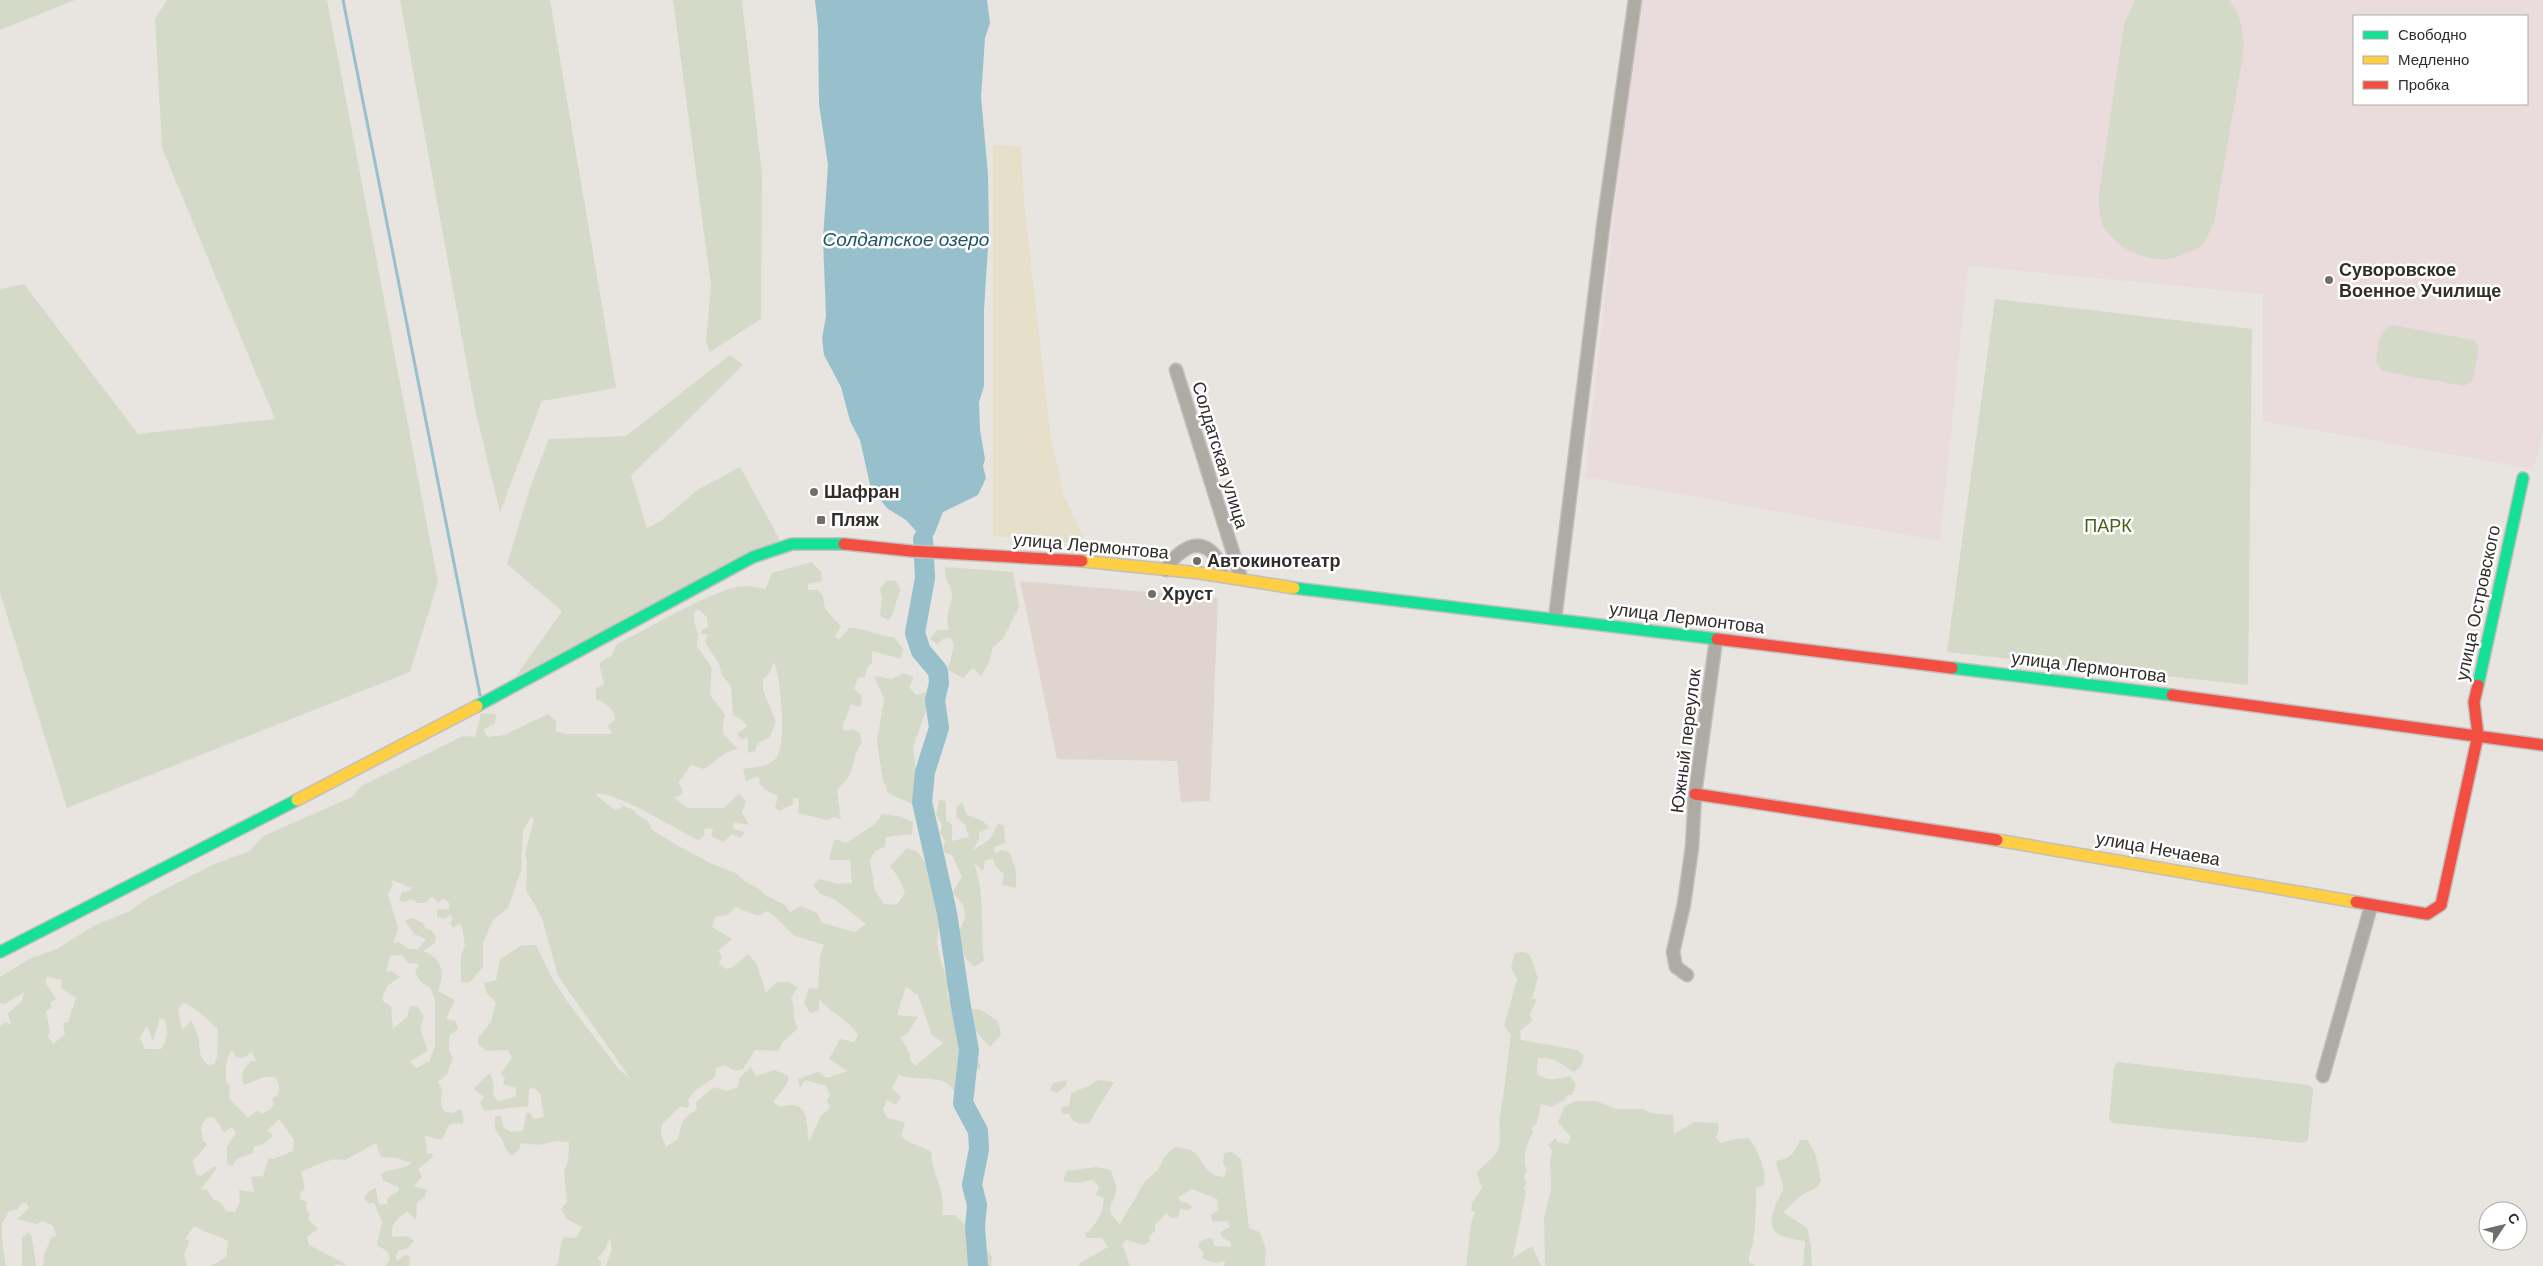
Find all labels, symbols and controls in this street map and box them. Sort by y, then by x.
legend [2353,15,2528,105]
text: Свободно [2398,26,2467,43]
text: Медленно [2398,51,2469,68]
text: Пробка [2398,76,2450,93]
water label: Солдатское озеро [823,229,989,250]
place label: Суворовское Военное Училище [2339,260,2501,301]
marker: Суворовское Военное Училище [2323,274,2335,286]
street label: Солдатская улица [1188,379,1252,532]
place label: Шафран [824,482,900,502]
marker: Шафран [808,486,820,498]
place label: Пляж [831,510,879,530]
marker: Пляж [815,514,827,526]
park label: ПАРК [2084,516,2132,536]
street label: улица Островского [2452,523,2504,683]
street label: улица Лермонтова [1012,529,1171,563]
place label: Автокинотеатр [1207,551,1341,571]
marker: Автокинотеатр [1191,555,1203,567]
place label: Хруст [1162,584,1213,604]
marker: Хруст [1146,588,1158,600]
street label: улица Лермонтова [1608,599,1767,638]
street label: улица Лермонтова [2010,648,2169,687]
street label: Южный переулок [1667,668,1705,814]
street label: улица Нечаева [2094,828,2223,870]
north arrow [2478,1201,2528,1251]
text: С [2504,1210,2523,1227]

